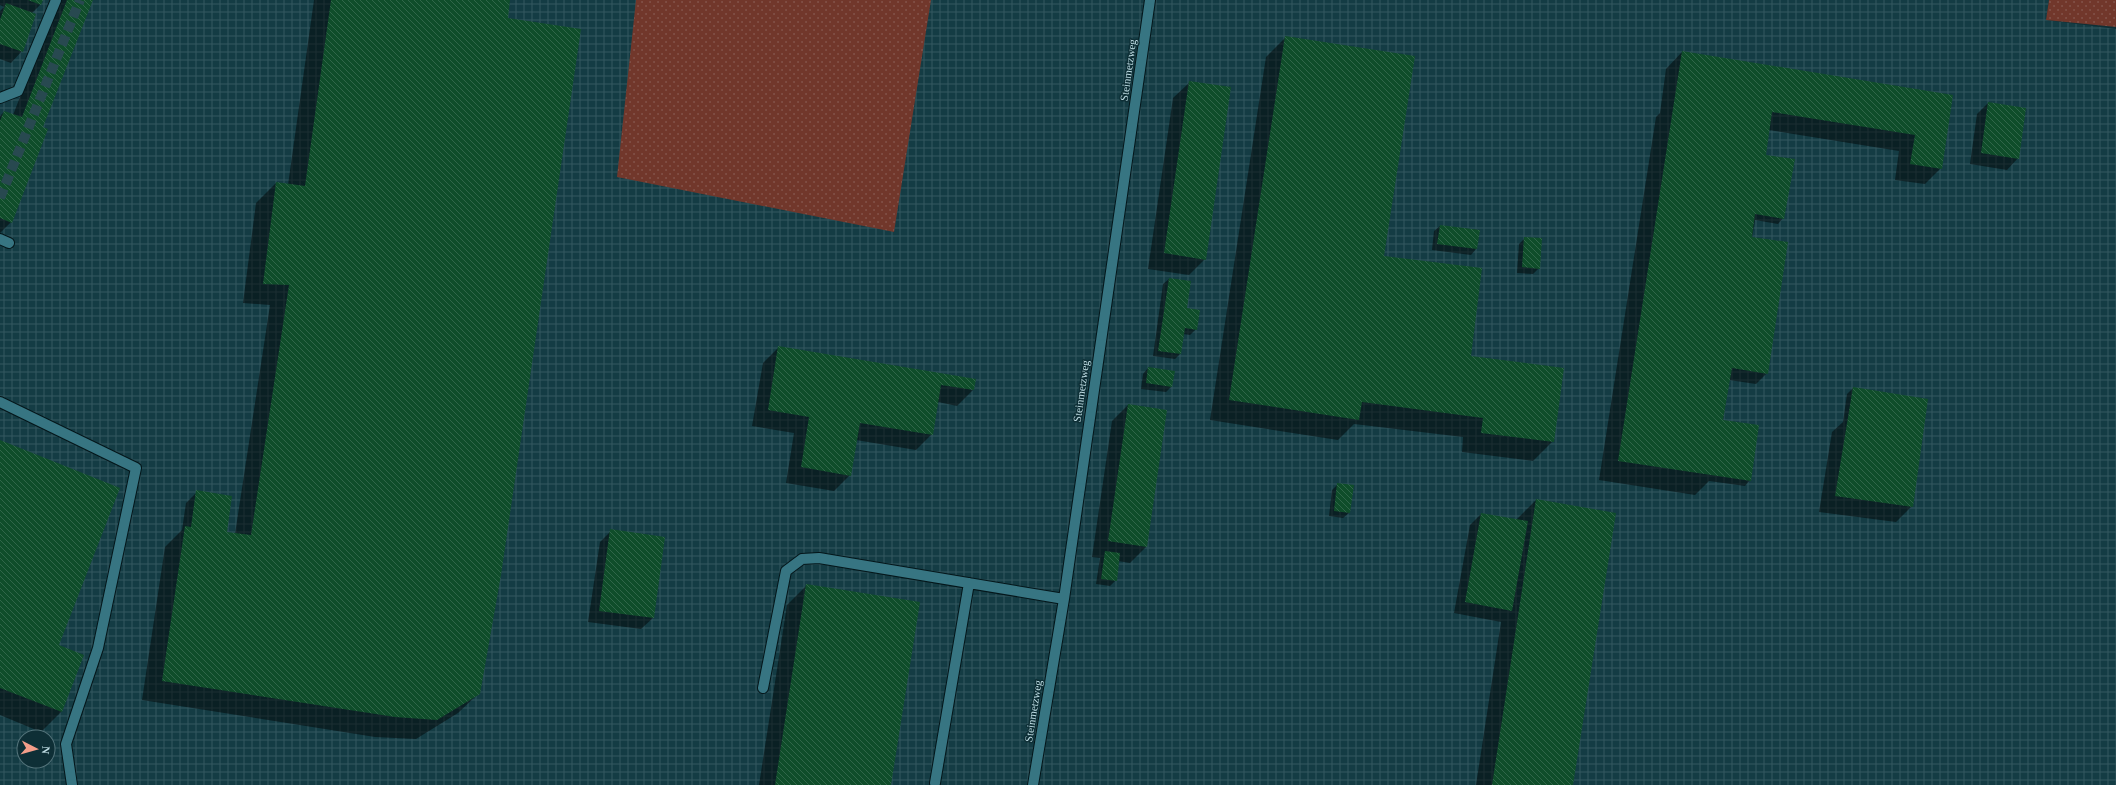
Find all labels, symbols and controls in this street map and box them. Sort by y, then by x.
street label: Steinmetzweg [1118,38,1138,102]
street label: Steinmetzweg [1071,359,1091,423]
street label: Steinmetzweg [1022,679,1044,743]
north arrow [16,729,56,769]
text: N [40,745,52,755]

